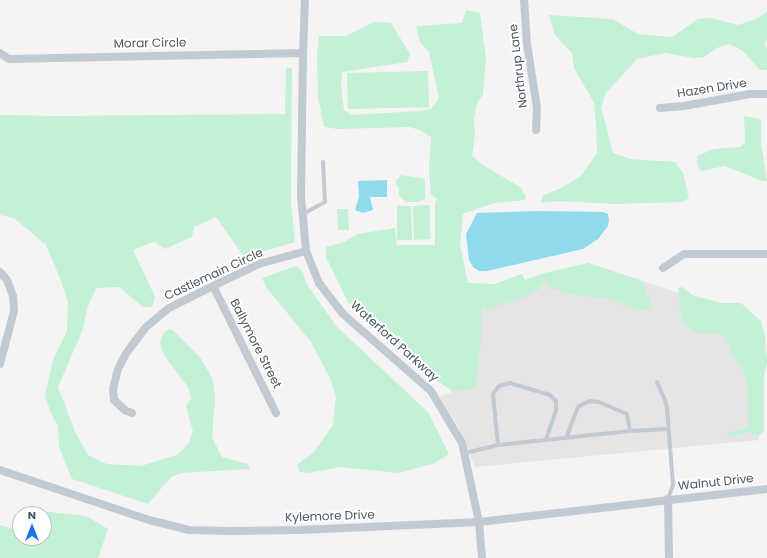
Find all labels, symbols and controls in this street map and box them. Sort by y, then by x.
street label: Northrup Lane [507,23,531,109]
street label: Morar Circle [114,36,186,52]
street label: Hazen Drive [676,76,748,102]
street label: Castlemain Circle [162,246,266,304]
street label: Ballymore Street [226,297,284,391]
street label: Waterford Parkway [347,299,441,385]
street label: Walnut Drive [678,472,754,494]
north arrow [12,506,52,546]
text: N [28,507,36,523]
street label: Kylemore Drive [285,508,375,526]

